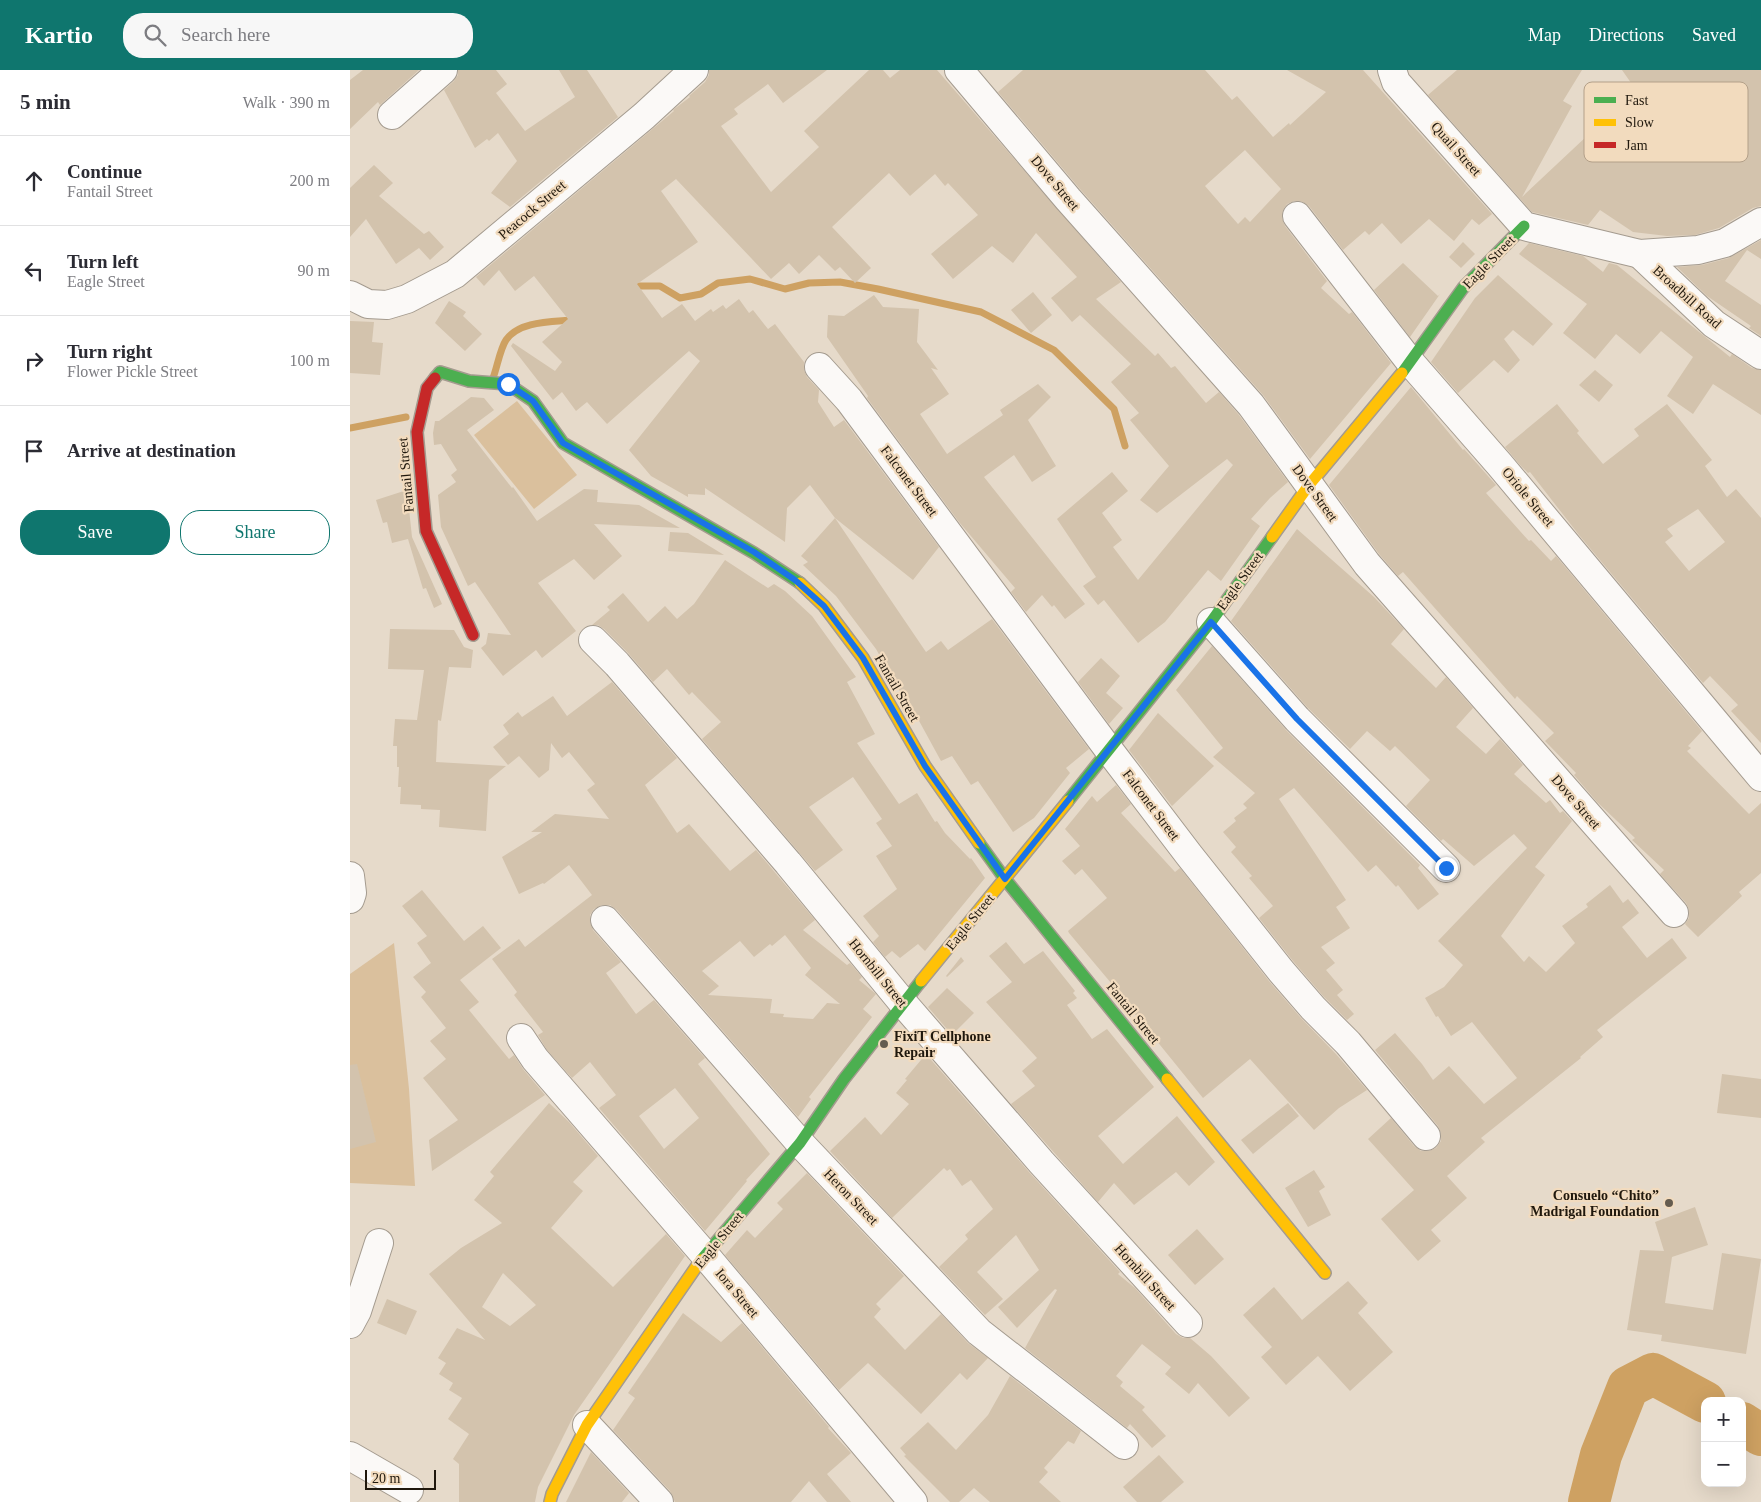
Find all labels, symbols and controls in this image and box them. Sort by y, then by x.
search box [123,13,473,58]
icon: search [141,21,169,49]
text: Kartio [25,22,93,48]
text: Search here [181,24,270,45]
text: Map [1528,25,1561,45]
text: Directions [1589,25,1664,45]
text: Saved [1692,25,1736,45]
legend [1584,82,1748,162]
text: 5 min [20,90,71,114]
text: Fast [1625,93,1648,108]
text: Walk · 390 m [243,94,330,111]
text: Slow [1625,115,1655,130]
street label: Quail Street [1428,119,1484,179]
text: Jam [1625,138,1648,153]
street label: Dove Street [1028,153,1082,213]
text: Continue [67,161,142,182]
icon: ahead [20,167,48,195]
text: 200 m [290,172,330,189]
street label: Peacock Street [495,178,569,242]
text: Fantail Street [67,183,153,200]
street label: Eagle Street [1460,232,1518,292]
text: Turn left [67,251,139,272]
icon: left [20,257,48,285]
text: 90 m [298,262,330,279]
street label: Broadbill Road [1650,263,1724,331]
text: Eagle Street [67,273,145,290]
text: Turn right [67,341,152,362]
icon: right [20,347,48,375]
text: 100 m [290,352,330,369]
text: Flower Pickle Street [67,363,198,380]
route start [497,373,520,396]
icon: arrive [20,437,48,465]
street label: Fantail Street [395,437,417,513]
text: Arrive at destination [67,440,236,461]
street label: Falconet Street [878,443,940,519]
street label: Dove Street [1289,462,1341,524]
street label: Oriole Street [1499,465,1557,529]
button: Save [20,510,170,555]
button: Share [180,510,330,555]
street label: Eagle Street [1214,549,1266,613]
street label: Fantail Street [872,652,922,724]
street label: Falconet Street [1120,767,1182,843]
street label: Dove Street [1549,772,1604,832]
route end [1435,857,1458,880]
street label: Eagle Street [943,891,997,953]
street label: Hornbill Street [846,936,910,1010]
street label: Fantail Street [1104,979,1163,1047]
place label: FixiT Cellphone Repair [894,1029,991,1060]
marker: FixiT Cellphone Repair [878,1038,890,1050]
street label: Heron Street [821,1166,881,1228]
place label: Consuelo “Chito” Madrigal Foundation [1530,1188,1659,1219]
marker: Consuelo “Chito” Madrigal Foundation [1663,1197,1675,1209]
street label: Eagle Street [692,1209,746,1271]
street label: Hornbill Street [1111,1241,1179,1313]
street label: Iora Street [712,1266,762,1320]
map controls [1701,1397,1746,1487]
button: + [1701,1397,1746,1442]
button: − [1701,1442,1746,1487]
scale bar [365,1467,436,1490]
text: 20 m [372,1471,400,1486]

